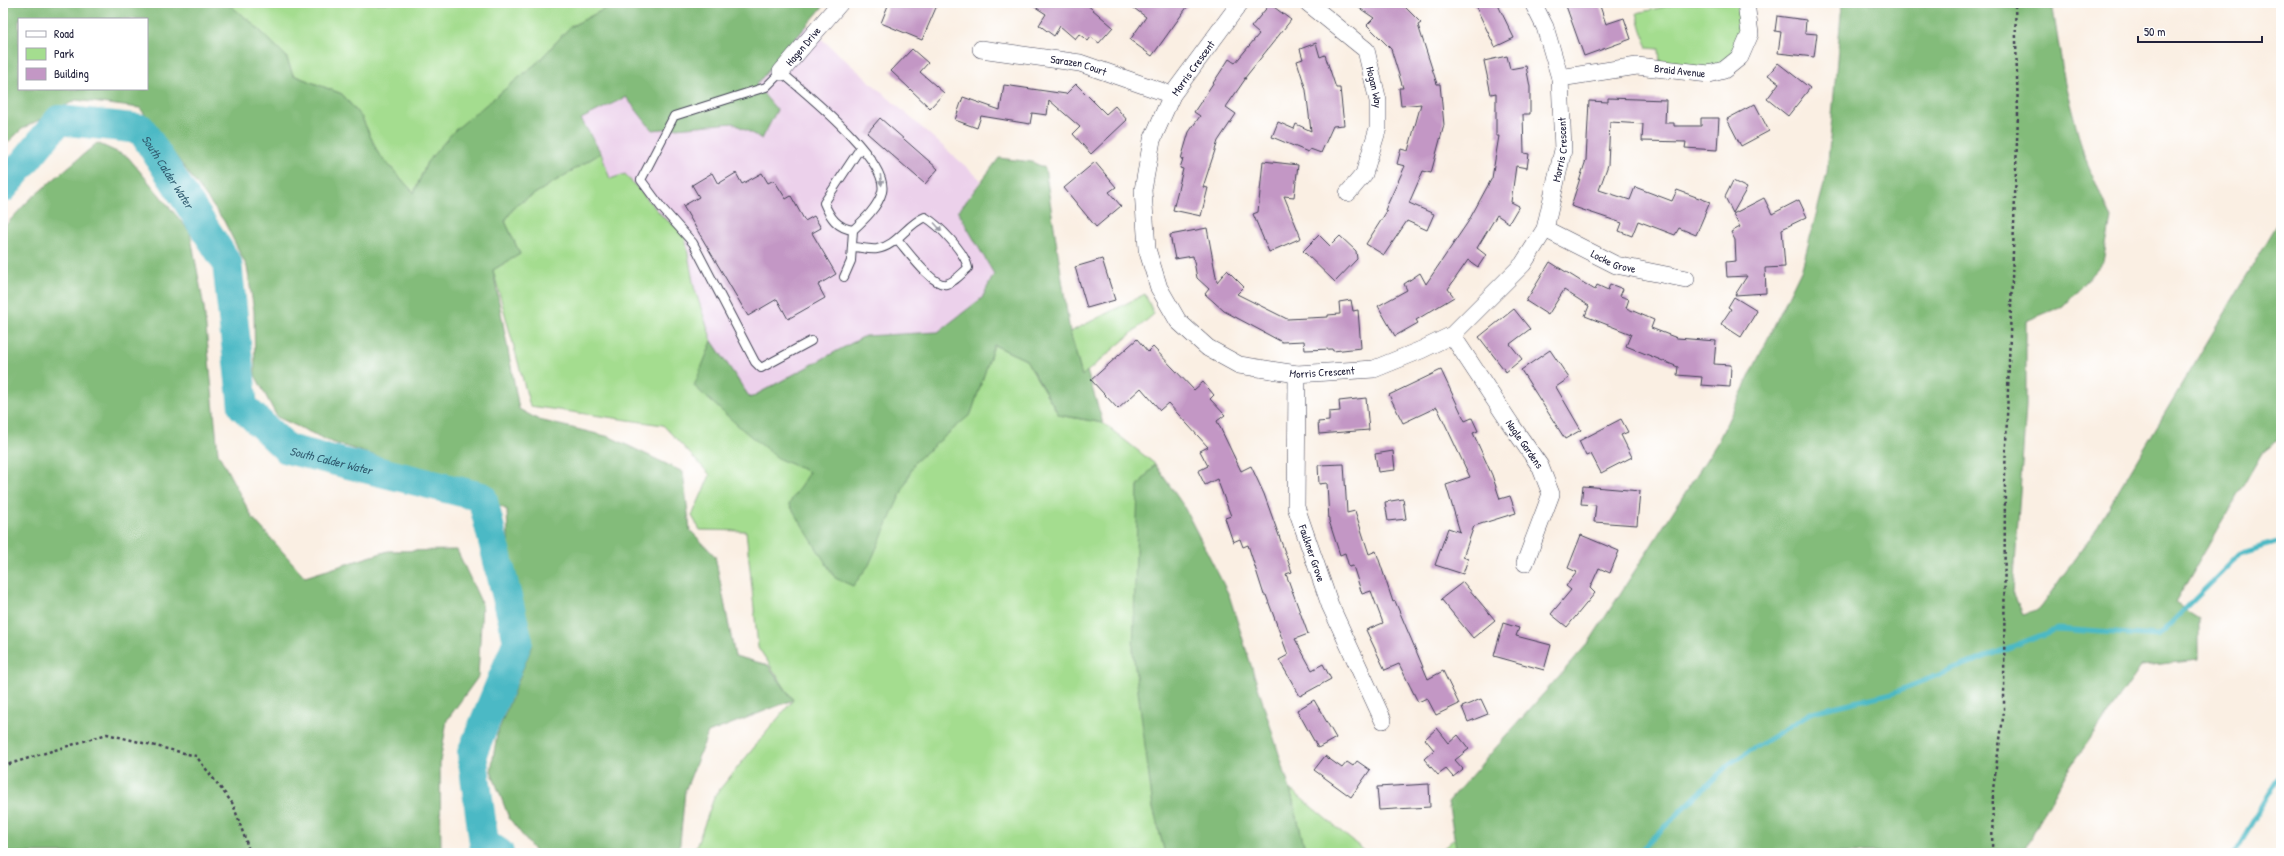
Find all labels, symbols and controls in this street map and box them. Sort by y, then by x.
legend [18,18,148,90]
scale bar [2138,18,2262,44]
street label: Hagen Drive [782,23,824,69]
text: 50 m [2144,23,2165,40]
text: Road [54,25,74,42]
street label: Morris Crescent [1168,37,1218,98]
text: Park [54,45,74,62]
street label: Sarazen Court [1050,52,1109,79]
street label: Braid Avenue [1653,61,1707,81]
text: Building [54,65,89,82]
street label: Hogan Way [1363,65,1385,108]
street label: Morris Crescent [1549,117,1570,183]
water label: South Calder Water [138,131,199,213]
one-way arrow [878,174,884,186]
one-way arrow [934,222,943,232]
street label: Locke Grove [1589,246,1638,276]
street label: Morris Crescent [1289,363,1355,381]
street label: Nagle Gardens [1503,417,1547,471]
water label: South Calder Water [288,442,375,479]
street label: Faulkner Grove [1295,522,1329,584]

